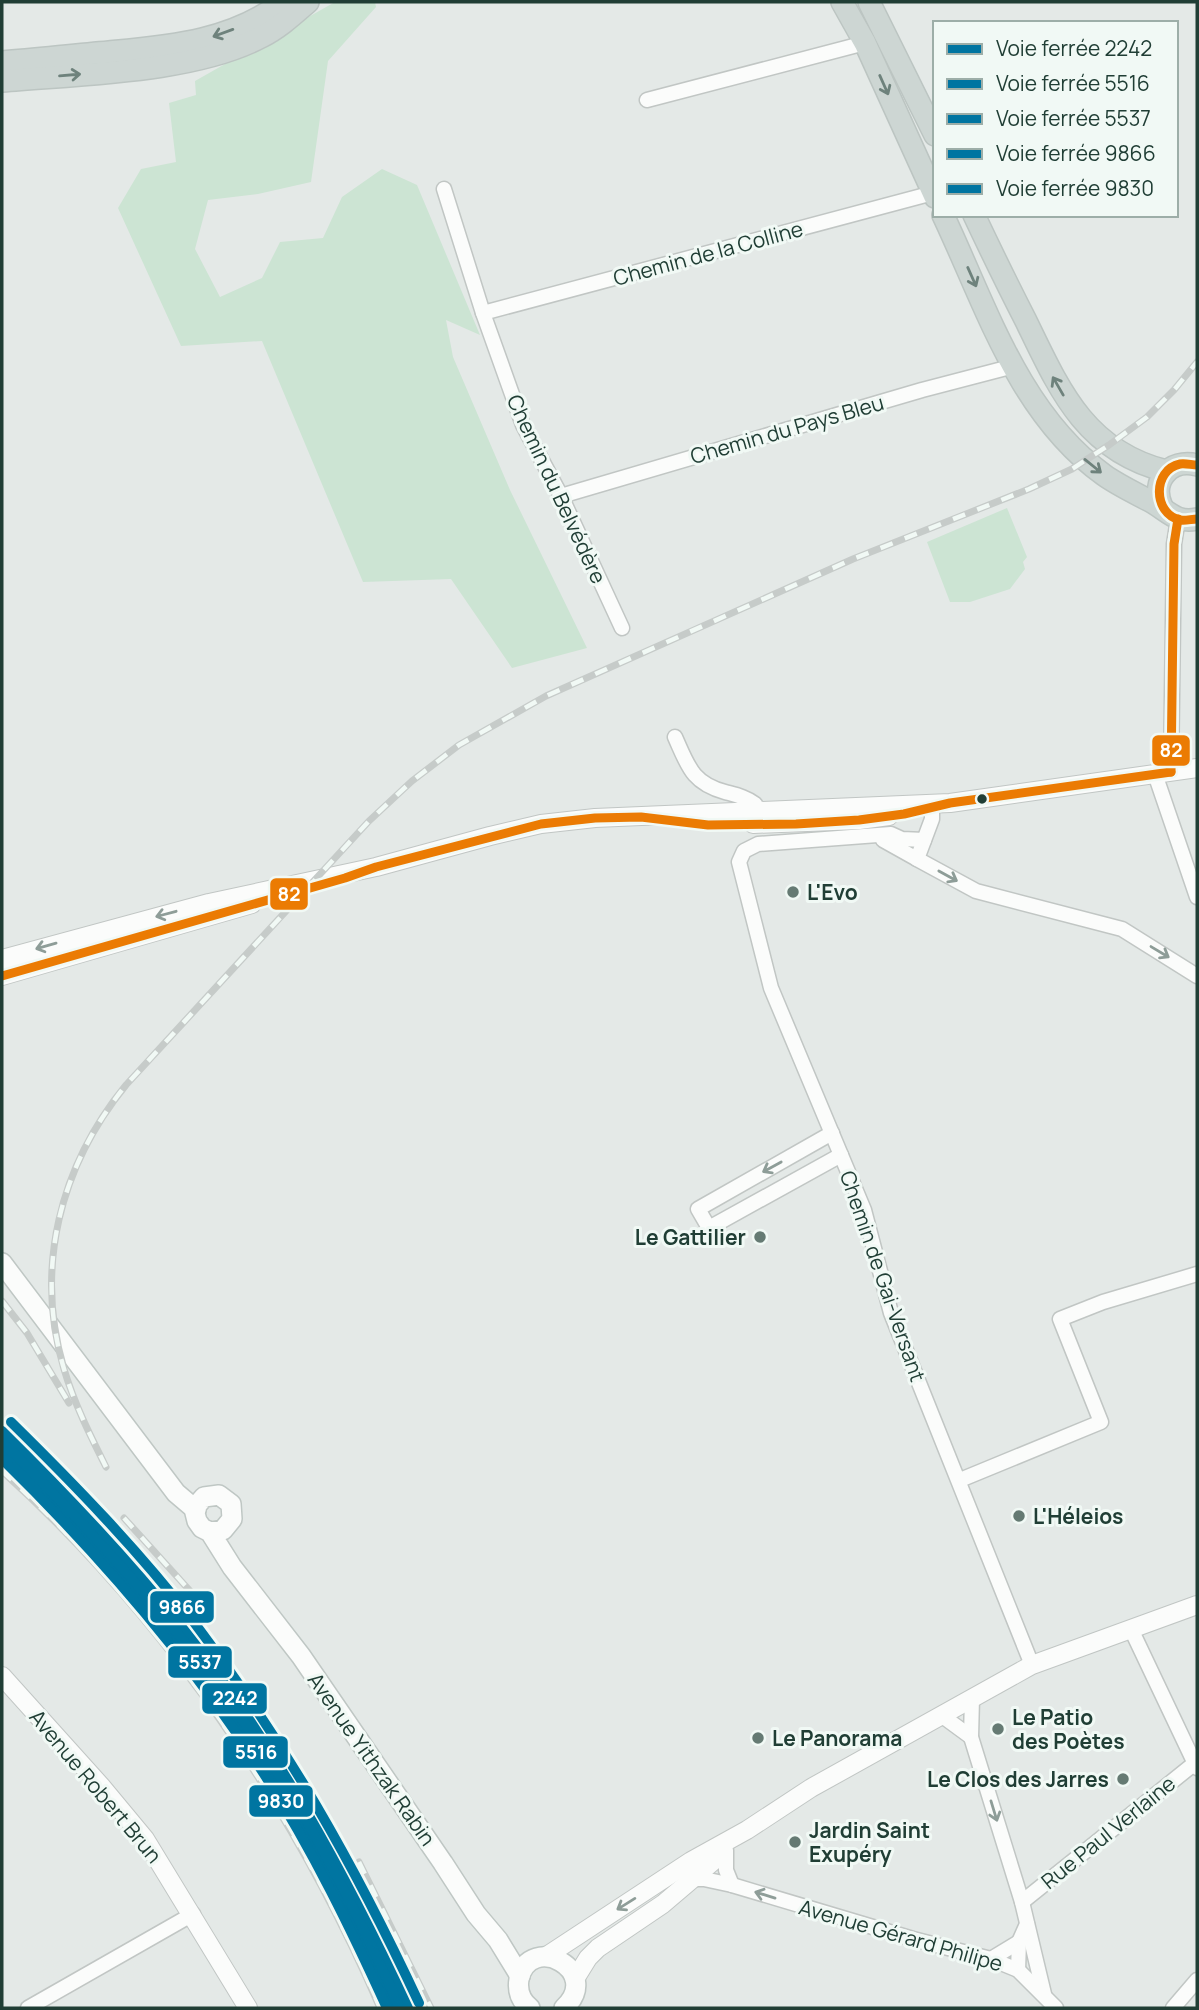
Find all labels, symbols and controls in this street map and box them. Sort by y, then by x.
legend [933,21,1178,217]
one-way arrow [213,28,235,40]
text: Voie ferrée 2242 [996,34,1152,62]
one-way arrow [58,68,81,81]
text: Voie ferrée 5516 [996,69,1150,97]
one-way arrow [878,74,891,95]
text: Voie ferrée 5537 [996,104,1151,132]
text: Voie ferrée 9866 [996,139,1156,167]
text: Voie ferrée 9830 [996,174,1154,202]
street label: Chemin de la Colline [610,214,806,292]
one-way arrow [965,266,979,287]
one-way arrow [1051,376,1065,396]
street label: Chemin du Pays Bleu [687,388,887,470]
street label: Chemin du Belvédère [501,390,613,588]
one-way arrow [1084,459,1102,474]
line badge: 82 [1151,734,1191,767]
text: 82 [1160,737,1182,763]
unlabelled marker [975,792,989,806]
one-way arrow [937,869,957,883]
line badge: 82 [269,877,309,911]
place label: L'Evo [807,878,858,906]
text: 82 [278,881,300,907]
marker: L'Evo [785,884,801,900]
one-way arrow [155,908,178,921]
one-way arrow [35,941,57,954]
one-way arrow [1149,946,1169,960]
one-way arrow [762,1161,783,1174]
street label: Chemin de Gai-Versant [834,1167,932,1385]
place label: Le Gattilier [635,1223,746,1251]
marker: Le Gattilier [752,1229,768,1245]
place label: L'Héleios [1033,1502,1123,1530]
marker: L'Héleios [1011,1508,1027,1524]
line badge: 9866 [149,1590,215,1624]
text: 9866 [158,1594,206,1620]
line badge: 5537 [167,1645,233,1679]
text: 5537 [178,1649,222,1675]
street label: Avenue Yithzak Rabin [302,1667,442,1851]
line badge: 2242 [201,1682,268,1715]
text: 2242 [212,1685,258,1711]
street label: Avenue Robert Brun [24,1703,168,1869]
place label: Le Patio des Poètes [1012,1703,1125,1755]
marker: Le Patio des Poètes [990,1721,1006,1737]
place label: Le Panorama [772,1724,902,1752]
marker: Le Panorama [750,1730,766,1746]
line badge: 5516 [222,1735,289,1769]
text: 5516 [235,1739,277,1765]
place label: Le Clos des Jarres [927,1765,1109,1793]
street label: Rue Paul Verlaine [1035,1769,1181,1895]
marker: Le Clos des Jarres [1115,1771,1131,1787]
line badge: 9830 [248,1784,314,1818]
text: 9830 [258,1788,305,1814]
one-way arrow [988,1800,1001,1822]
place label: Jardin Saint Exupéry [809,1816,930,1868]
marker: Jardin Saint Exupéry [787,1834,803,1850]
one-way arrow [754,1887,776,1900]
street label: Avenue Gérard Philipe [796,1893,1006,1977]
one-way arrow [617,1898,637,1912]

